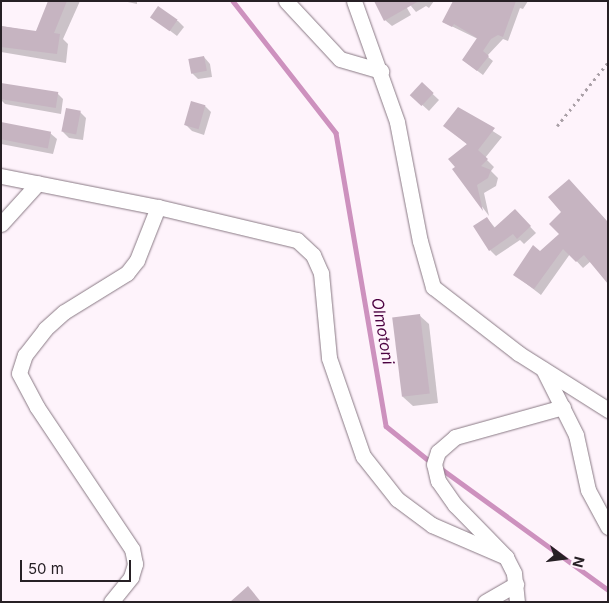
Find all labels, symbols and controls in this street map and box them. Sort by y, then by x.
water label: Olmotoni [368,296,398,366]
north arrow [539,533,589,583]
scale bar [22,550,134,582]
text: N [569,555,589,569]
text: 50 m [28,559,64,578]

